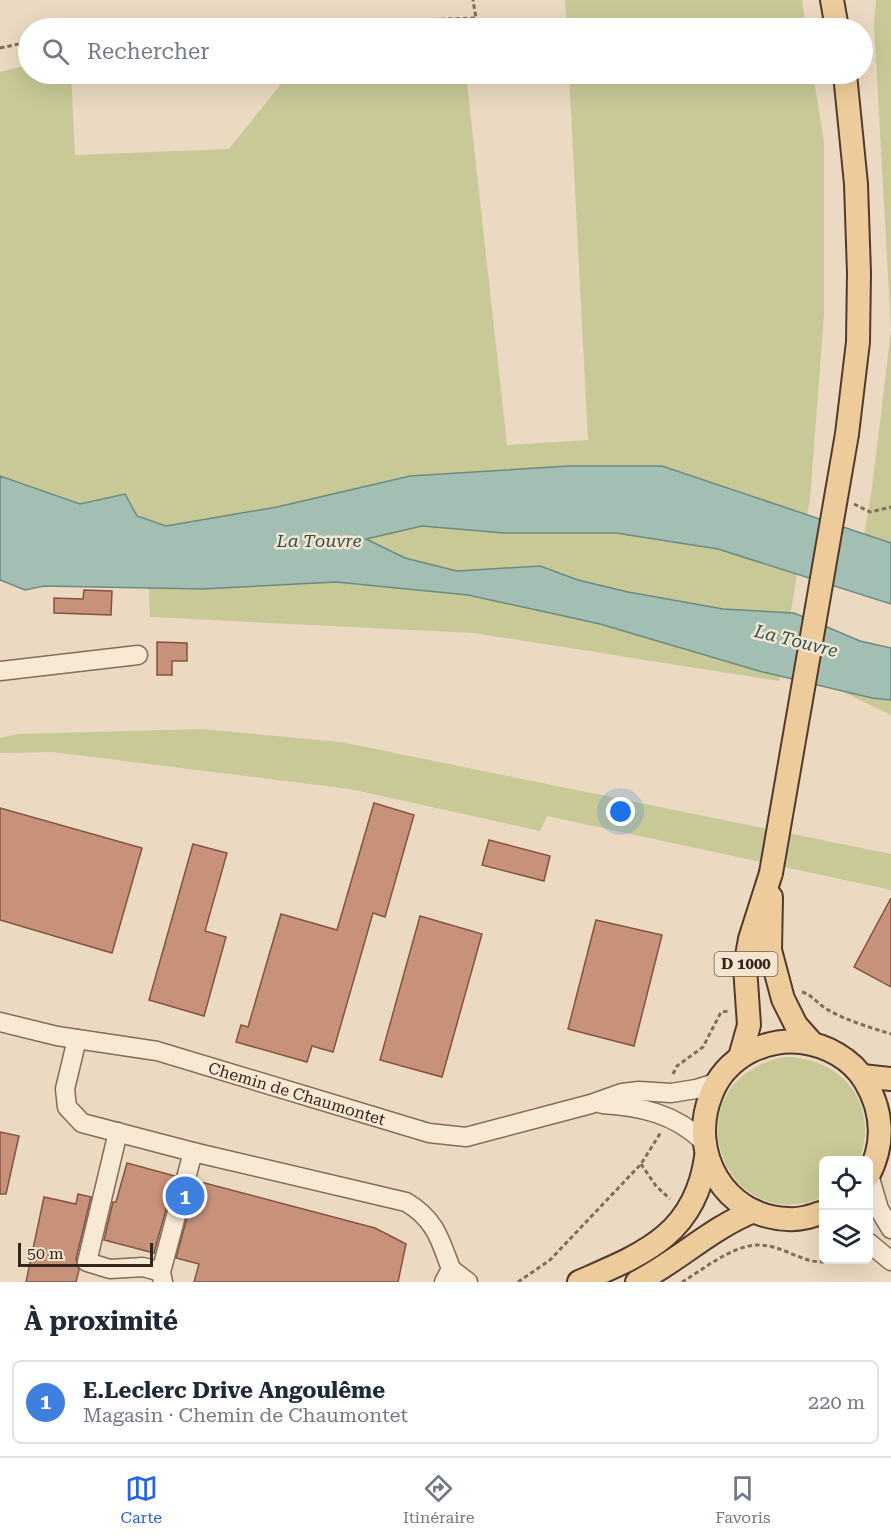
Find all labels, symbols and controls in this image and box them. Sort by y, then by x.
search box [18,18,873,84]
icon: search [39,35,72,68]
text: Rechercher [87,39,209,64]
water label: La Touvre [275,530,362,551]
water label: La Touvre [751,620,840,661]
your location [606,797,635,826]
road number: D 1000 [714,952,777,976]
street label: Chemin de Chaumontet [206,1058,387,1129]
map controls [819,1156,873,1264]
button: locate [819,1156,873,1210]
pin: 1 [166,1174,204,1218]
button: layers [819,1210,873,1264]
scale bar [18,1240,153,1268]
text: 50 m [27,1244,64,1263]
text: À proximité [24,1306,178,1336]
text: E.Leclerc Drive Angoulême [83,1378,385,1403]
text: 1 [40,1390,51,1414]
text: 220 m [808,1390,865,1414]
text: Magasin · Chemin de Chaumontet [83,1403,408,1427]
tab: Carte [120,1472,162,1527]
tab: Itinéraire [403,1472,474,1527]
tab: Favoris [715,1472,771,1527]

